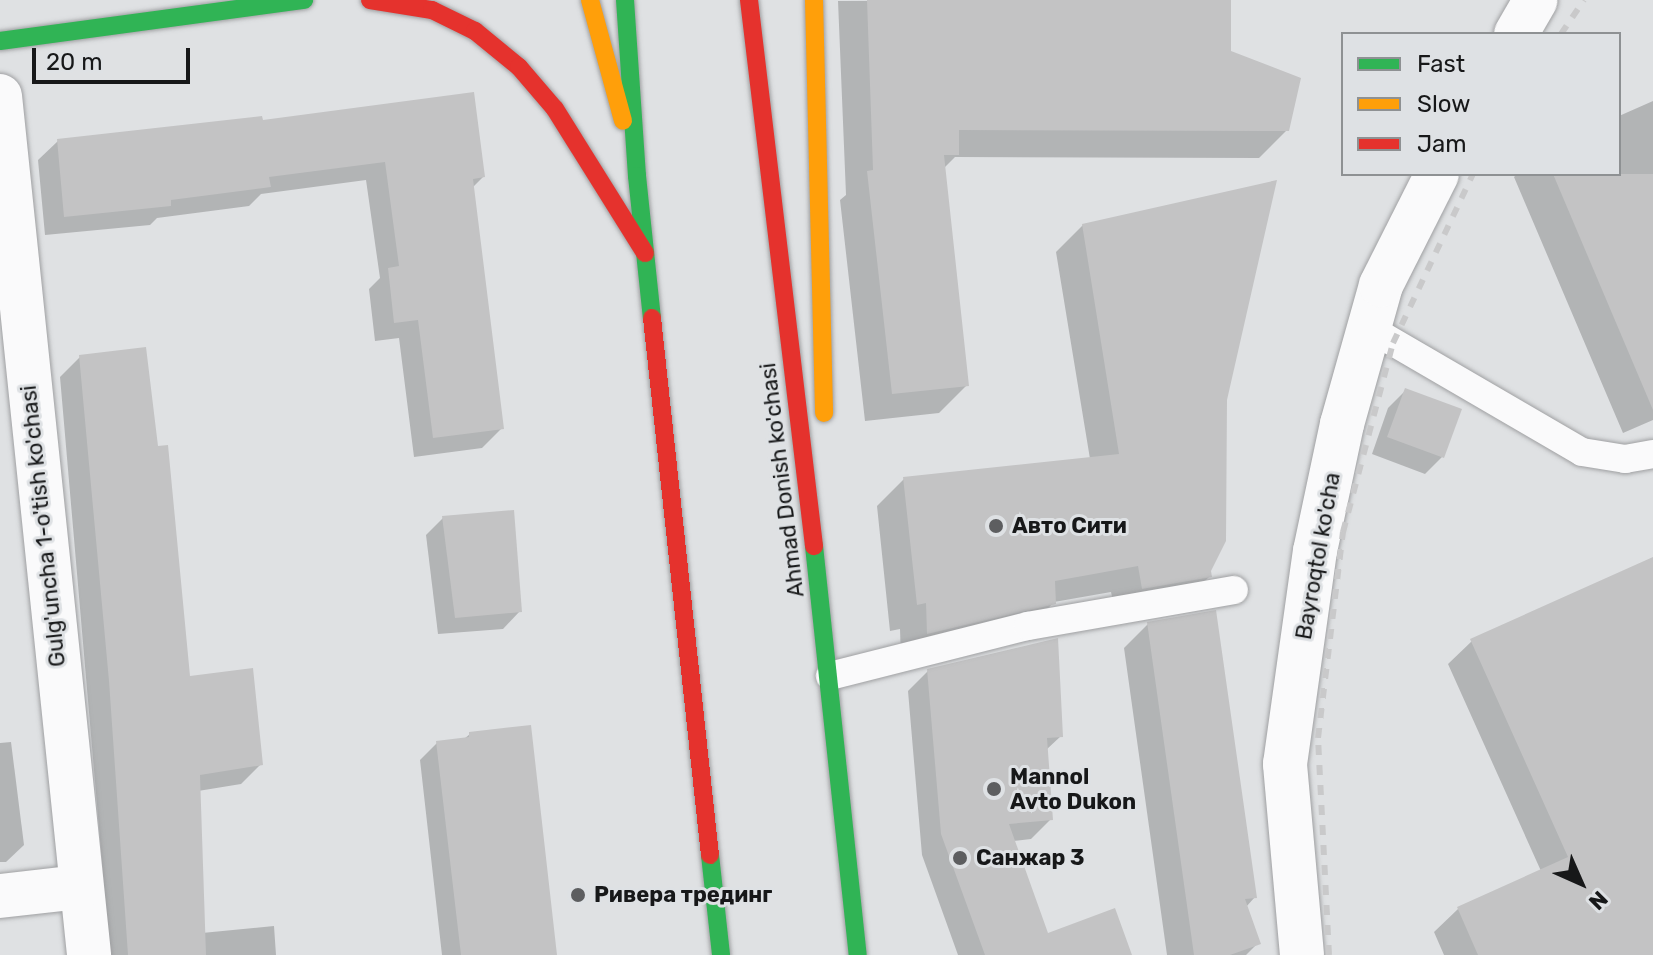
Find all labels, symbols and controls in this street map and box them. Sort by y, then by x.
scale bar [36,32,194,82]
legend [1341,32,1621,176]
text: 20 m [46,48,103,76]
text: Fast [1417,50,1465,78]
text: Slow [1417,90,1470,118]
text: Jam [1417,130,1467,158]
street label: Ahmad Donish ko'chasi [755,361,809,599]
street label: Gulg'uncha 1-o'tish ko'chasi [15,384,71,668]
street label: Bayroqtol ko'cha [1290,470,1346,642]
place label: Авто Сити [1012,513,1127,539]
marker: Авто Сити [987,517,1005,535]
place label: Mannol Avto Dukon [1010,763,1136,814]
marker: Mannol Avto Dukon [985,780,1003,798]
north arrow [1541,843,1621,923]
place label: Санжар 3 [976,845,1085,871]
marker: Санжар 3 [951,849,969,867]
place label: Ривера трединг [594,882,772,908]
text: N [1583,885,1613,915]
marker: Ривера трединг [569,886,587,904]

